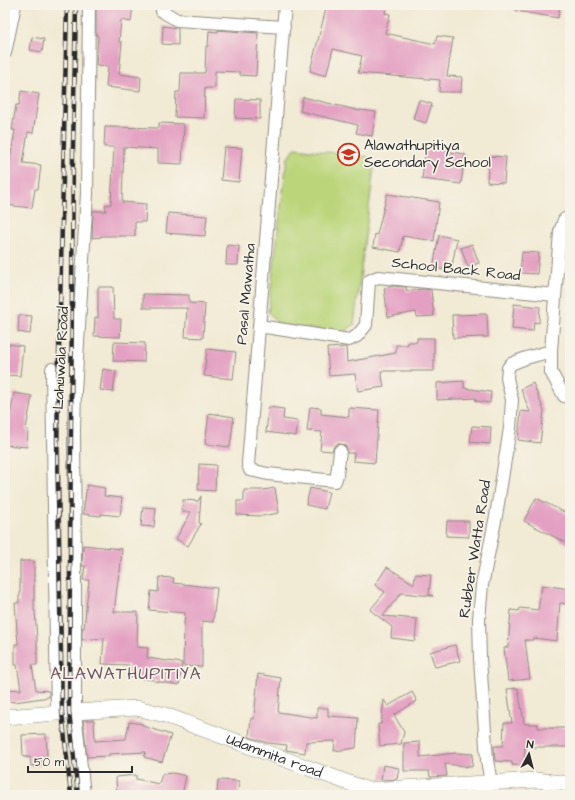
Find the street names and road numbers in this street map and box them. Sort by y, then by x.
street label: Pasal Mawatha [231,242,261,346]
street label: School Back Road [391,252,522,286]
street label: Lahuwala Road [48,306,74,410]
street label: Rubber Watta Road [454,478,496,620]
street label: Udammita road [223,728,326,783]

